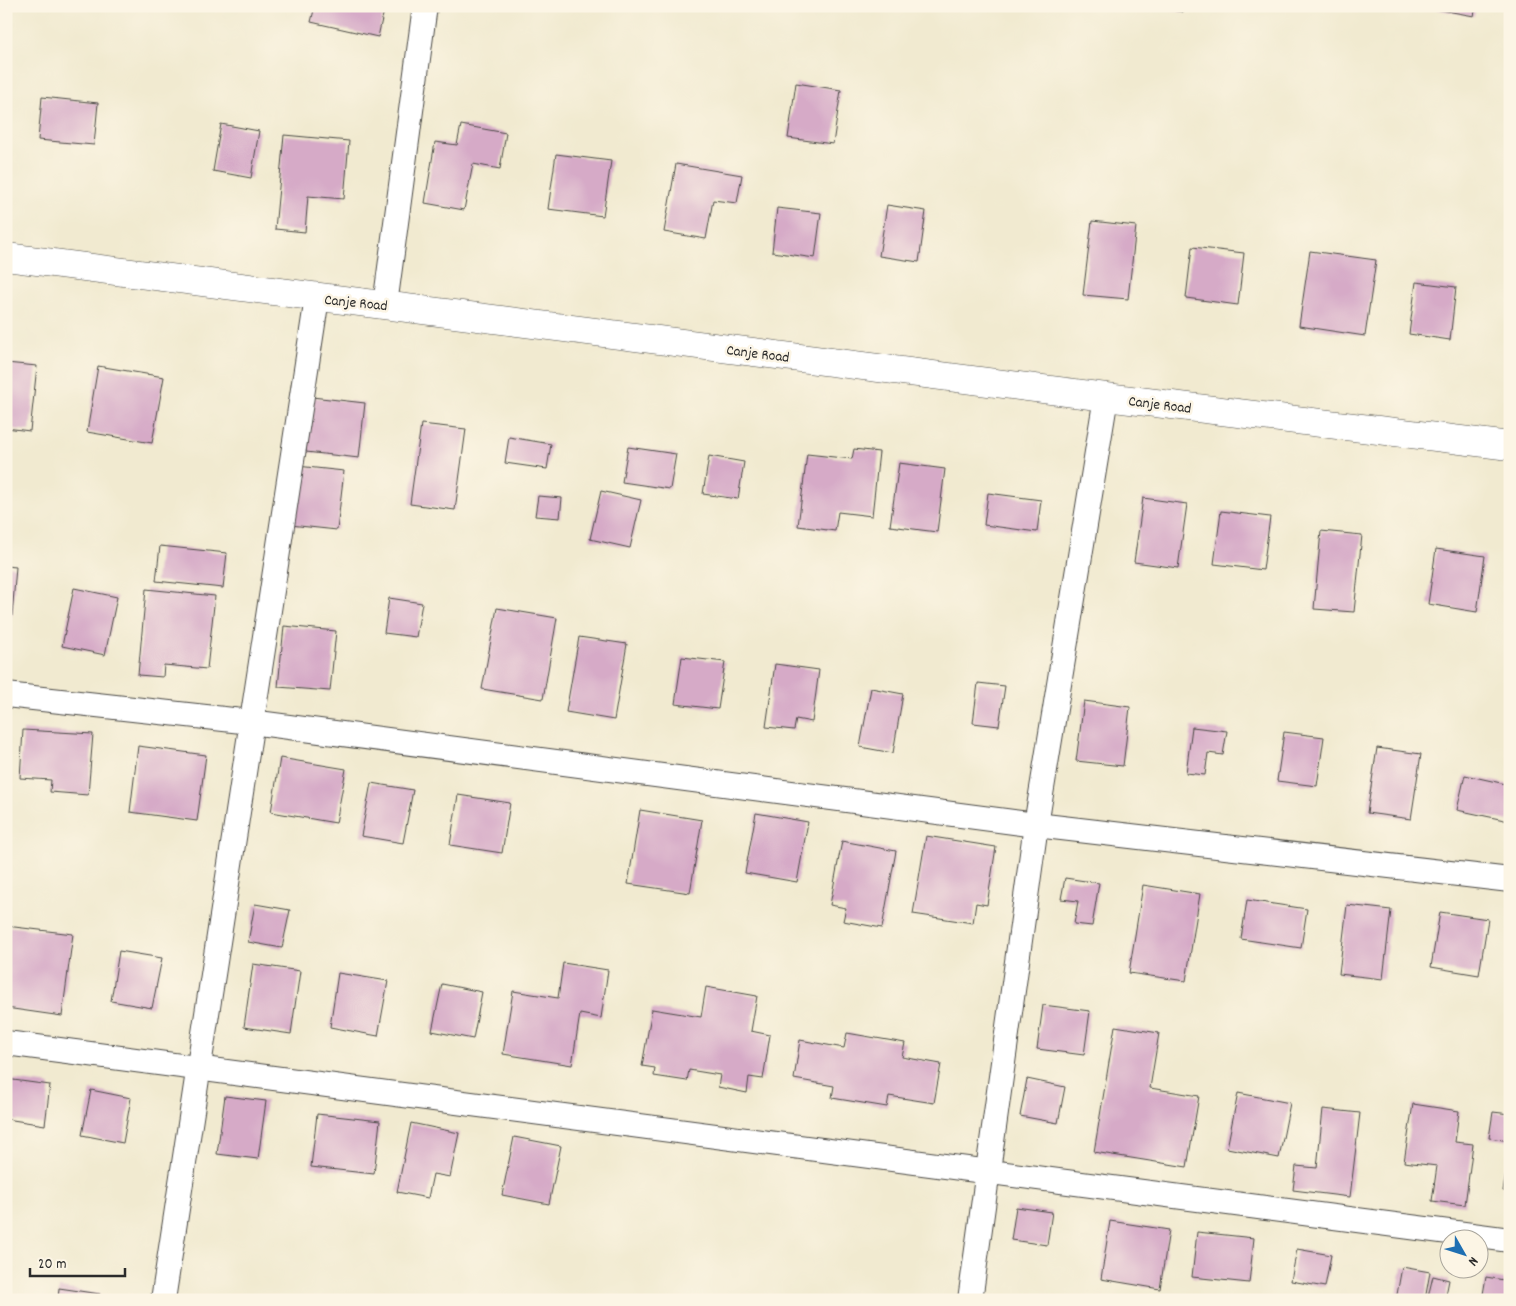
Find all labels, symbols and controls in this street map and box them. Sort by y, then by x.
street label: Canje Road [323,290,388,318]
street label: Canje Road [725,340,791,370]
street label: Canje Road [1127,391,1193,421]
north arrow [1438,1228,1488,1278]
scale bar [30,1246,125,1278]
text: N [1463,1252,1482,1270]
text: 20 m [38,1254,66,1276]

